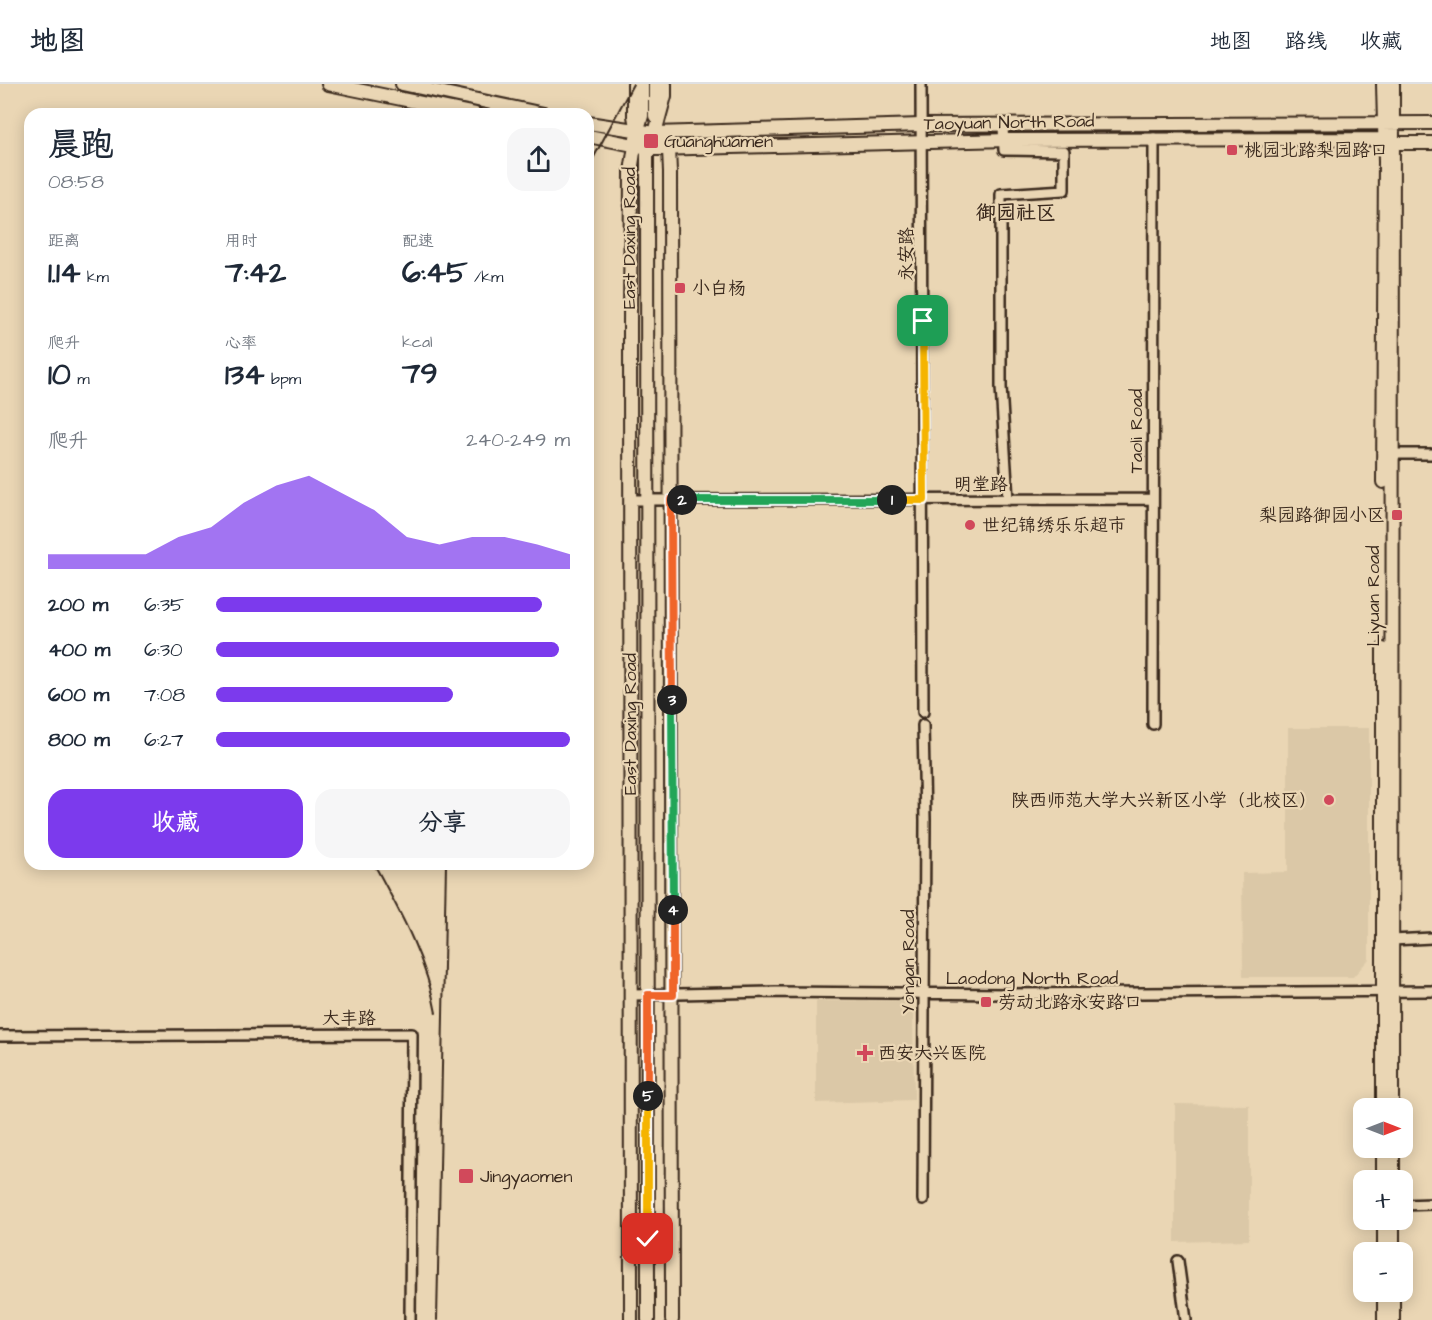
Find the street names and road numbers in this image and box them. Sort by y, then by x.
street label: Taoyuan North Road [923,109,1095,137]
street label: East Daxing Road [617,167,643,309]
street label: 永安路 [894,227,919,281]
street label: Taoli Road [1124,389,1149,473]
street label: 明堂路 [954,472,1008,497]
street label: Liyuan Road [1361,546,1387,646]
street label: East Daxing Road [618,653,644,795]
street label: Yongan Road [896,910,922,1014]
street label: Laodong North Road [946,966,1118,992]
street label: 大丰路 [322,1006,376,1031]

